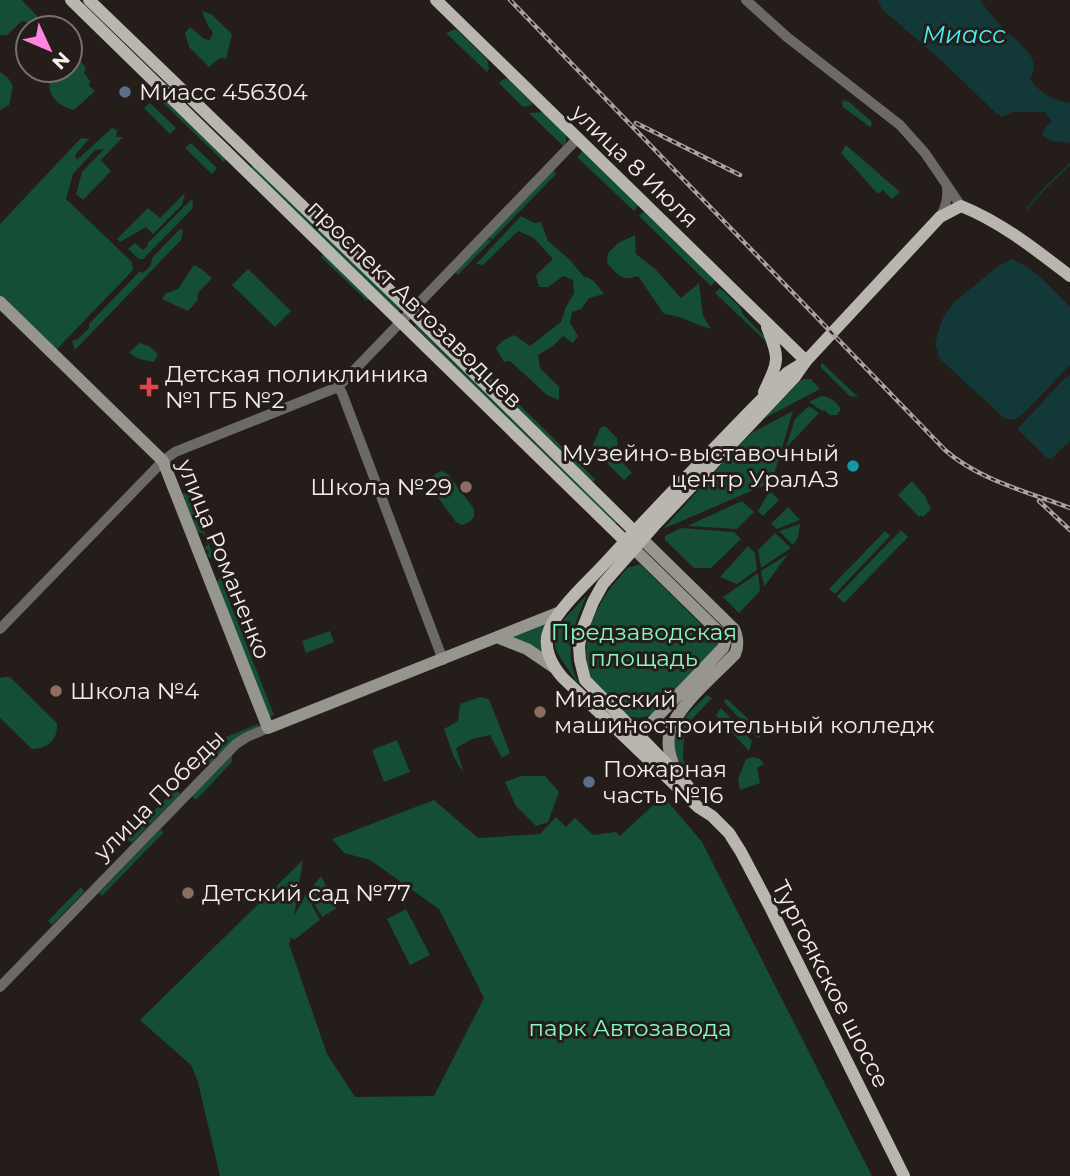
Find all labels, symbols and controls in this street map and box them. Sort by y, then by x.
north arrow [14,14,84,84]
water label: Миасс [922,20,1006,49]
text: N [47,47,74,74]
place label: Миасс 456304 [139,78,308,106]
marker: Миасс 456304 [117,84,133,100]
street label: улица 8 Июля [565,98,704,234]
street label: проспект Автозаводцев [302,194,528,414]
place label: Детская поликлиника №1 ГБ №2 [165,360,428,414]
marker: Детская поликлиника №1 ГБ №2 [139,377,159,397]
place label: Музейно-выставочный центр УралАЗ [562,439,839,493]
street label: улица Романенко [171,454,277,663]
marker: Музейно-выставочный центр УралАЗ [845,458,861,474]
place label: Школа №29 [310,473,452,501]
marker: Школа №29 [458,479,474,495]
park label: Предзаводская площадь [551,618,737,672]
place label: Школа №4 [70,677,199,705]
marker: Школа №4 [48,683,64,699]
place label: Миасский машиностроительный колледж [554,685,934,739]
marker: Миасский машиностроительный колледж [532,704,548,720]
street label: улица Победы [87,724,230,867]
place label: Пожарная часть №16 [603,755,727,809]
marker: Пожарная часть №16 [581,774,597,790]
street label: Тургоякское шоссе [766,875,896,1093]
place label: Детский сад №77 [202,879,411,907]
marker: Детский сад №77 [180,885,196,901]
park label: парк Автозавода [529,1014,731,1042]

